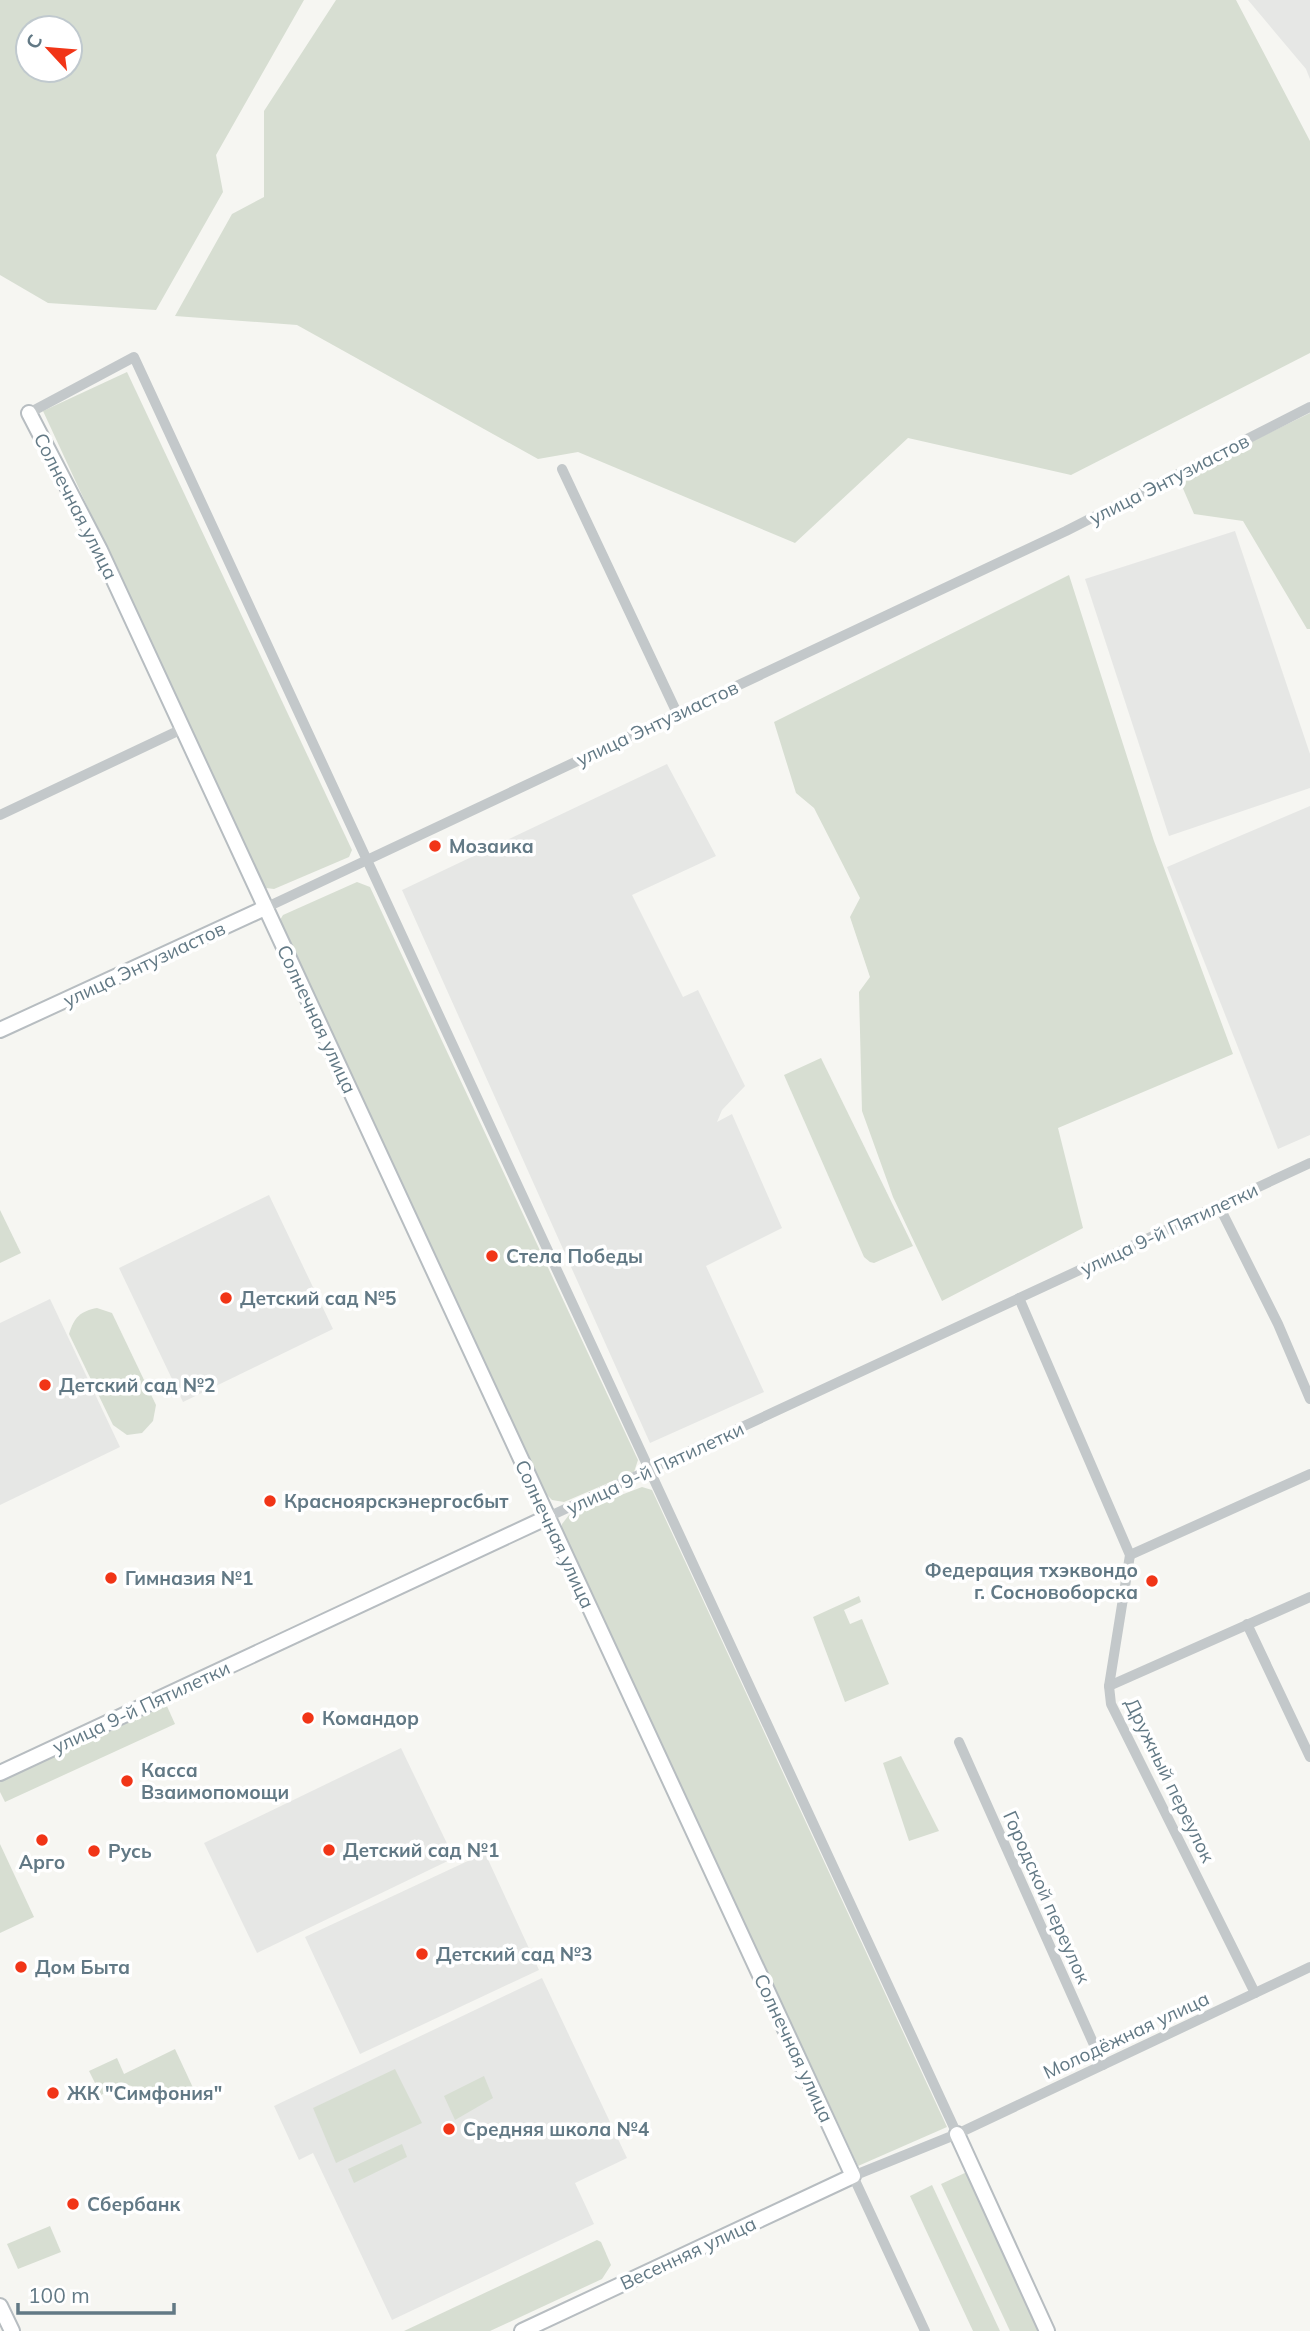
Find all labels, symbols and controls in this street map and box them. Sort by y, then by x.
north arrow [14,14,84,84]
text: С [20,30,47,53]
street label: улица Энтузиастов [1085,428,1253,530]
street label: Солнечная улица [29,429,123,583]
street label: улица Энтузиастов [572,675,742,771]
place label: Мозаика [449,834,534,858]
marker: Мозаика [427,838,443,854]
street label: улица Энтузиастов [59,916,229,1012]
street label: Солнечная улица [272,941,362,1097]
street label: улица 9-й Пятилетки [1077,1177,1261,1281]
place label: Стела Победы [506,1244,643,1268]
marker: Стела Победы [484,1248,500,1264]
place label: Детский сад №5 [240,1286,396,1310]
marker: Детский сад №5 [218,1290,234,1306]
place label: Детский сад №2 [59,1373,215,1397]
marker: Детский сад №2 [37,1377,53,1393]
street label: улица 9-й Пятилетки [563,1416,747,1520]
street label: Солнечная улица [510,1456,600,1612]
place label: Красноярскэнергосбыт [284,1489,509,1513]
marker: Красноярскэнергосбыт [262,1493,278,1509]
place label: Федерация тхэквондо г. Сосновоборска [925,1558,1138,1604]
place label: Гимназия №1 [125,1566,253,1590]
marker: Гимназия №1 [103,1570,119,1586]
marker: Федерация тхэквондо г. Сосновоборска [1144,1573,1160,1589]
street label: улица 9-й Пятилетки [49,1655,233,1759]
street label: Дружный переулок [1120,1694,1221,1867]
place label: Командор [322,1706,419,1730]
marker: Командор [300,1710,316,1726]
place label: Касса Взаимопомощи [141,1758,289,1804]
marker: Касса Взаимопомощи [119,1773,135,1789]
street label: Городской переулок [998,1807,1096,1988]
marker: Арго [34,1832,50,1848]
place label: Детский сад №1 [343,1838,499,1862]
place label: Русь [108,1839,152,1863]
marker: Детский сад №1 [321,1842,337,1858]
marker: Русь [86,1843,102,1859]
place label: Арго [19,1850,65,1874]
place label: Детский сад №3 [436,1942,592,1966]
marker: Детский сад №3 [414,1946,430,1962]
place label: Дом Быта [35,1955,130,1979]
marker: Дом Быта [13,1959,29,1975]
street label: Солнечная улица [749,1970,839,2126]
street label: Молодёжная улица [1039,1986,1213,2084]
place label: ЖК "Симфония" [67,2081,222,2105]
marker: ЖК "Симфония" [45,2085,61,2101]
place label: Средняя школа №4 [463,2117,650,2141]
marker: Средняя школа №4 [441,2121,457,2137]
place label: Сбербанк [87,2192,181,2216]
marker: Сбербанк [65,2196,81,2212]
street label: Весенняя улица [616,2211,760,2295]
scale bar [18,2272,173,2316]
text: 100 m [28,2282,90,2308]

